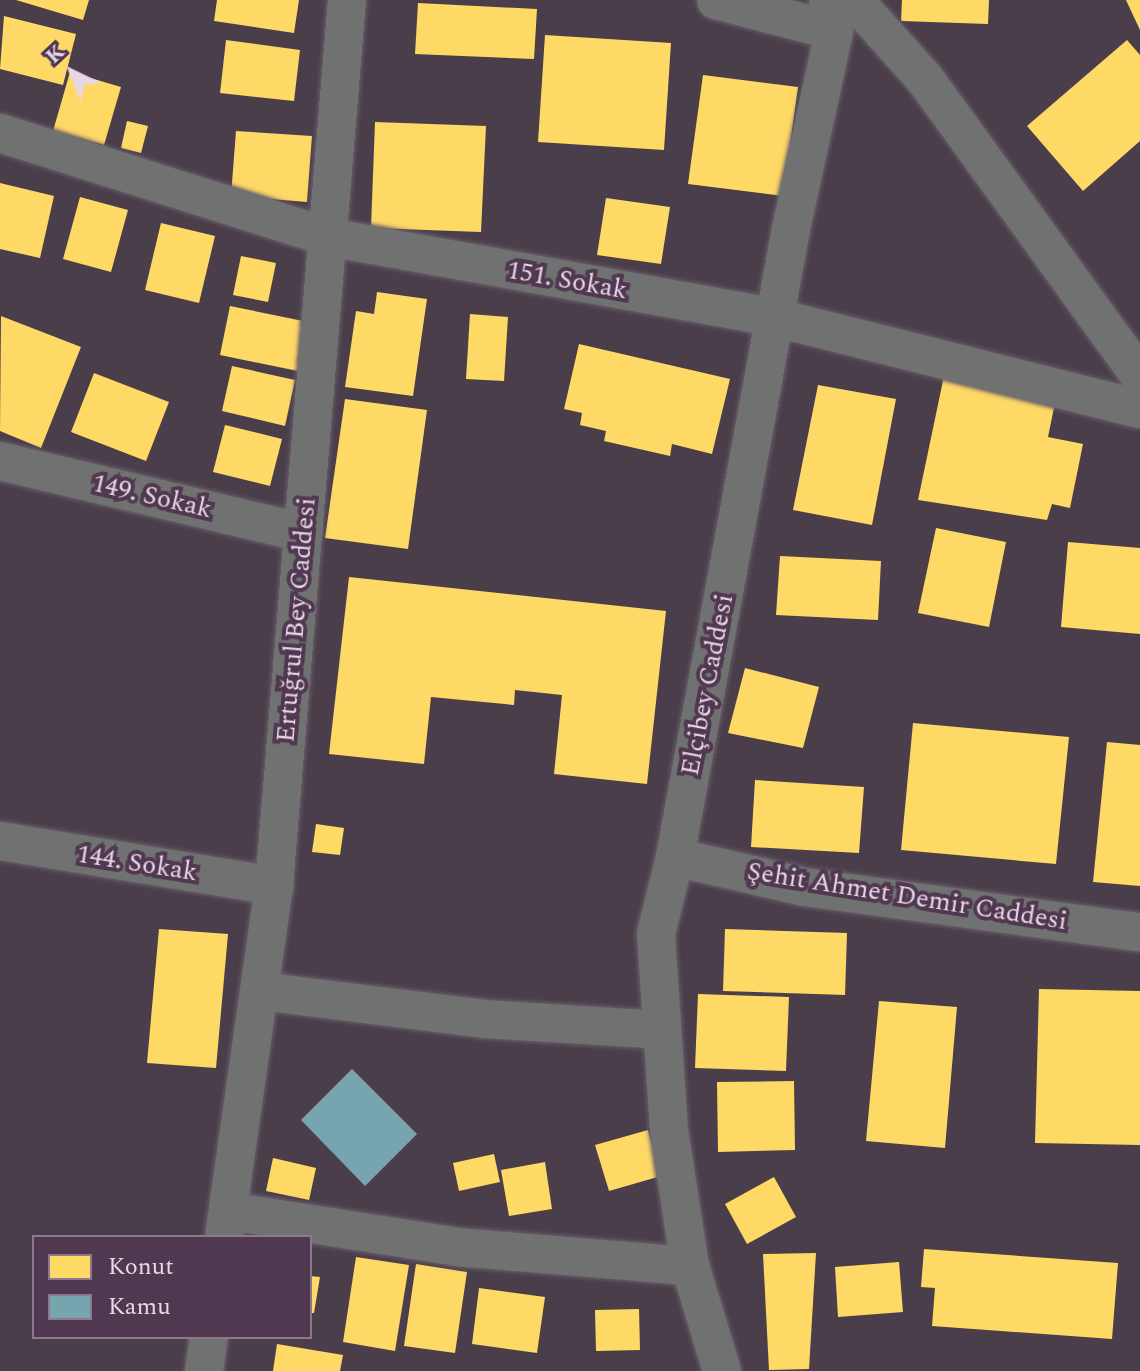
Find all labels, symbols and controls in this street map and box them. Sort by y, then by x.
north arrow [32,32,112,112]
text: K [38,36,73,72]
street label: 151. Sokak [504,255,630,307]
street label: 149. Sokak [89,468,215,526]
street label: Ertuğrul Bey Caddesi [271,496,323,744]
street label: Elçibey Caddesi [675,592,741,778]
street label: 144. Sokak [75,839,199,889]
street label: Şehit Ahmet Demir Caddesi [745,856,1069,938]
legend [32,1235,312,1339]
text: Konut [108,1249,174,1285]
text: Kamu [108,1289,171,1325]

